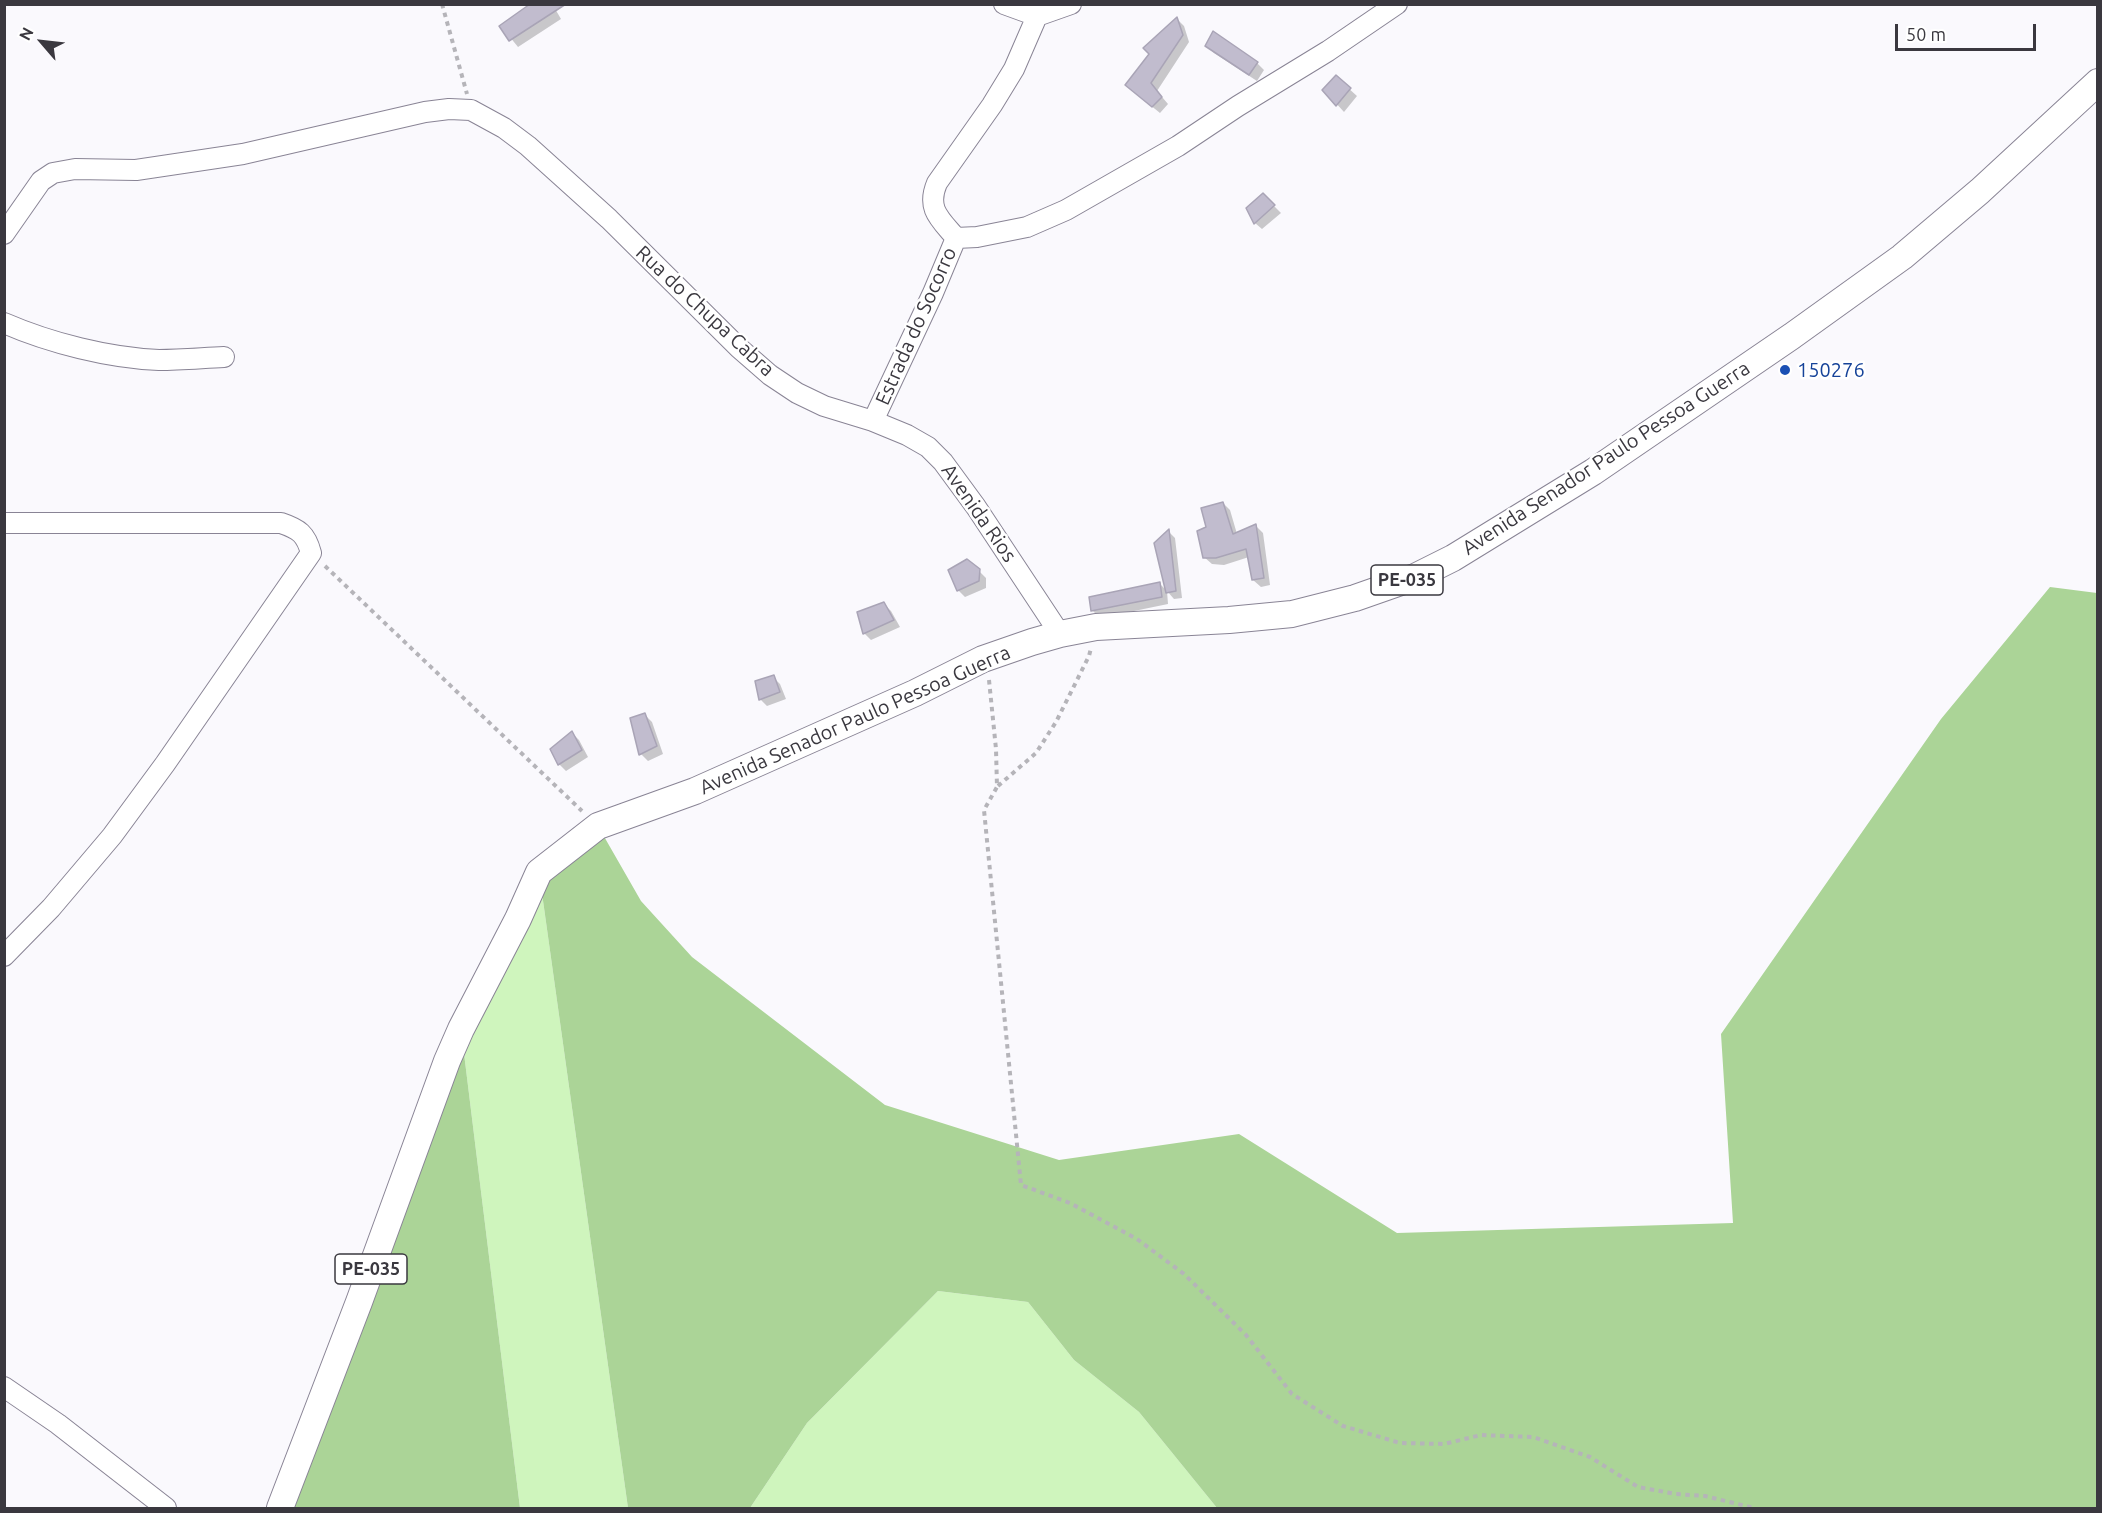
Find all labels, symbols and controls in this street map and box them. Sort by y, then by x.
north arrow [12,12,72,72]
scale bar [1898,12,2039,50]
text: N [15,24,37,43]
text: 50 m [1906,24,1946,44]
street label: Rua do Chupa Cabra [631,241,779,381]
street label: Estrada do Socorro [870,243,962,409]
street label: Avenida Senador Paulo Pessoa Guerra [1458,356,1754,560]
place label: 150276 [1797,358,1865,382]
marker: 150276 [1778,363,1792,377]
street label: Avenida Rios [936,459,1022,567]
road number: PE-035 [1371,565,1443,595]
street label: Avenida Senador Paulo Pessoa Guerra [696,640,1014,800]
road number: PE-035 [335,1254,407,1284]

